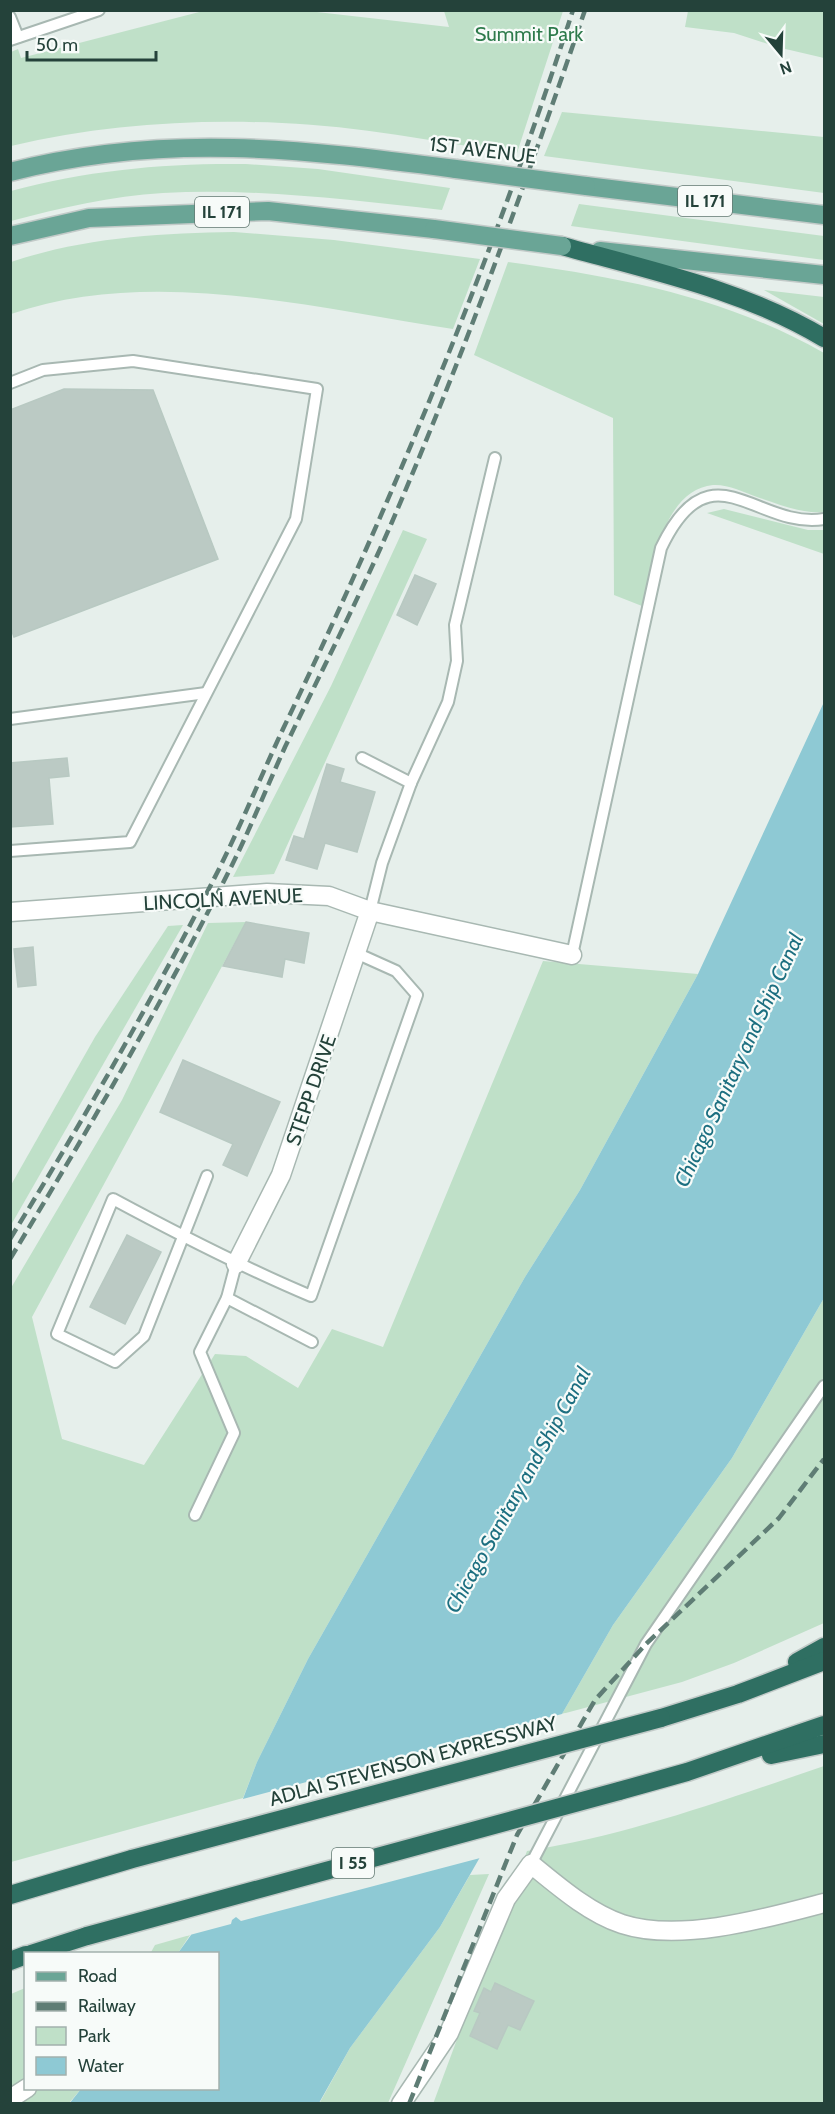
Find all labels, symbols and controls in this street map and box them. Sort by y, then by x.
park label: Summit Park [475,22,583,46]
scale bar [27,24,156,62]
north arrow [751,24,811,84]
text: 50 m [36,34,78,56]
text: N [777,57,794,79]
street label: 1ST AVENUE [428,132,538,168]
road number: IL 171 [678,186,732,216]
road number: IL 171 [195,197,249,227]
street label: LINCOLN AVENUE [143,883,303,915]
water label: Chicago Sanitary and Ship Canal [669,929,808,1191]
street label: STEPP DRIVE [281,1031,341,1149]
water label: Chicago Sanitary and Ship Canal [439,1363,596,1617]
street label: ADLAI STEVENSON EXPRESSWAY [267,1711,560,1811]
road number: I 55 [332,1848,374,1878]
legend [24,1952,219,2090]
text: Road [78,1965,117,1987]
text: Railway [78,1995,136,2017]
text: Park [78,2025,111,2047]
text: Water [78,2055,124,2077]

